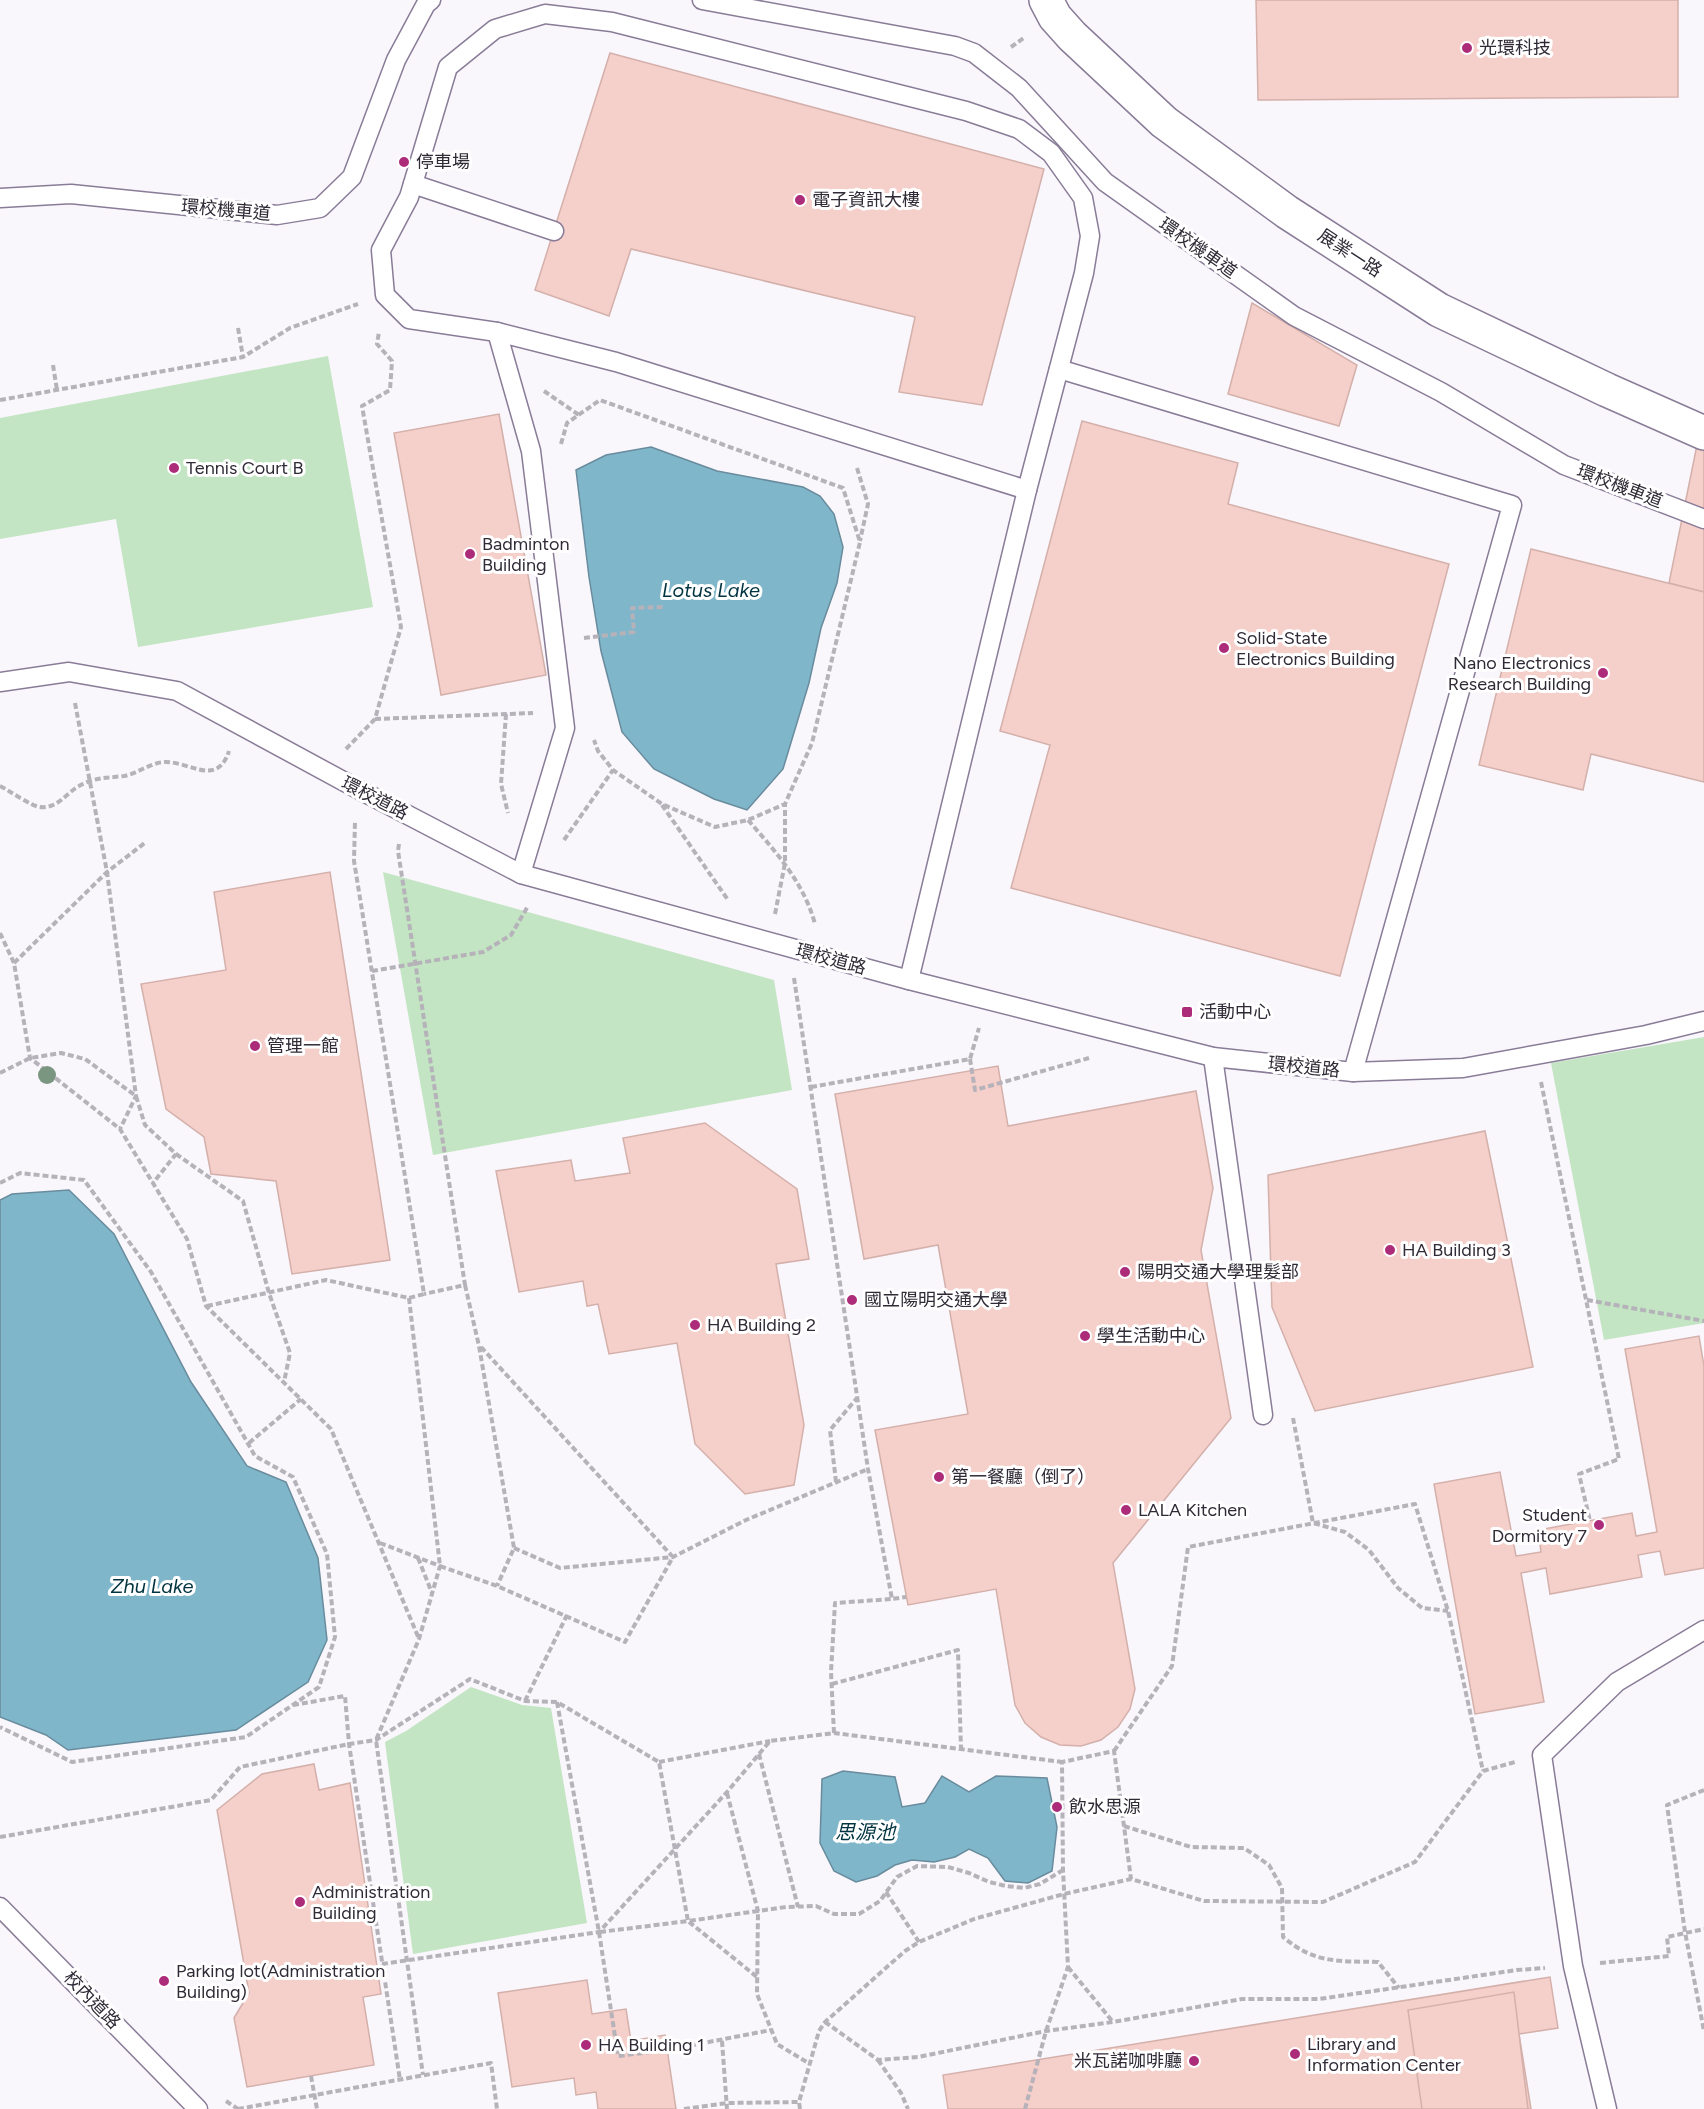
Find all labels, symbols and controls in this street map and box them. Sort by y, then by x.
place label: 光環科技 [1479,37,1551,59]
marker: 光環科技 [1460,41,1474,55]
place label: 停車場 [416,151,470,173]
marker: 停車場 [397,155,411,169]
place label: 電子資訊大樓 [812,189,920,211]
marker: 電子資訊大樓 [793,193,807,207]
street label: 環校機車道 [180,195,272,225]
street label: 環校機車道 [1155,213,1241,283]
street label: 展業一路 [1314,224,1386,282]
place label: Tennis Court B [186,457,304,479]
street label: 環校機車道 [1574,460,1666,512]
marker: Tennis Court B [167,461,181,475]
place label: Badminton Building [482,533,570,576]
marker: Badminton Building [463,547,477,561]
water label: Lotus Lake [662,578,760,602]
place label: Solid-State Electronics Building [1236,627,1395,670]
marker: Solid-State Electronics Building [1217,641,1231,655]
place label: Nano Electronics Research Building [1448,652,1591,695]
marker: Nano Electronics Research Building [1596,666,1610,680]
street label: 環校道路 [338,772,412,824]
street label: 環校道路 [793,939,869,979]
place label: 活動中心 [1199,1001,1271,1023]
marker: 活動中心 [1180,1005,1194,1019]
place label: 管理一館 [267,1035,339,1057]
marker: 管理一館 [248,1039,262,1053]
street label: 環校道路 [1267,1052,1341,1082]
place label: HA Building 3 [1402,1239,1511,1261]
marker: HA Building 3 [1383,1243,1397,1257]
place label: 陽明交通大學理髮部 [1137,1261,1299,1283]
marker: 陽明交通大學理髮部 [1118,1265,1132,1279]
place label: 國立陽明交通大學 [864,1289,1008,1311]
marker: 國立陽明交通大學 [845,1293,859,1307]
place label: HA Building 2 [707,1314,816,1336]
marker: HA Building 2 [688,1318,702,1332]
place label: 學生活動中心 [1097,1325,1205,1347]
marker: 學生活動中心 [1078,1329,1092,1343]
place label: 第一餐廳（倒了） [951,1466,1095,1488]
marker: 第一餐廳（倒了） [932,1470,946,1484]
place label: LALA Kitchen [1138,1499,1247,1521]
marker: LALA Kitchen [1119,1503,1133,1517]
place label: Student Dormitory 7 [1492,1504,1587,1547]
marker: Student Dormitory 7 [1592,1518,1606,1532]
water label: Zhu Lake [111,1574,193,1598]
place label: 飲水思源 [1069,1796,1141,1818]
marker: 飲水思源 [1050,1800,1064,1814]
water label: 思源池 [835,1820,897,1844]
place label: Administration Building [312,1881,430,1924]
marker: Administration Building [293,1895,307,1909]
place label: Parking lot(Administration Building) [176,1960,385,2003]
street label: 校內道路 [59,1966,125,2034]
marker: Parking lot(Administration Building) [157,1974,171,1988]
place label: Library and Information Center [1307,2033,1461,2076]
place label: HA Building 1 [598,2034,705,2056]
marker: HA Building 1 [579,2038,593,2052]
marker: Library and Information Center [1288,2047,1302,2061]
place label: 米瓦諾咖啡廳 [1074,2050,1182,2072]
marker: 米瓦諾咖啡廳 [1187,2054,1201,2068]

